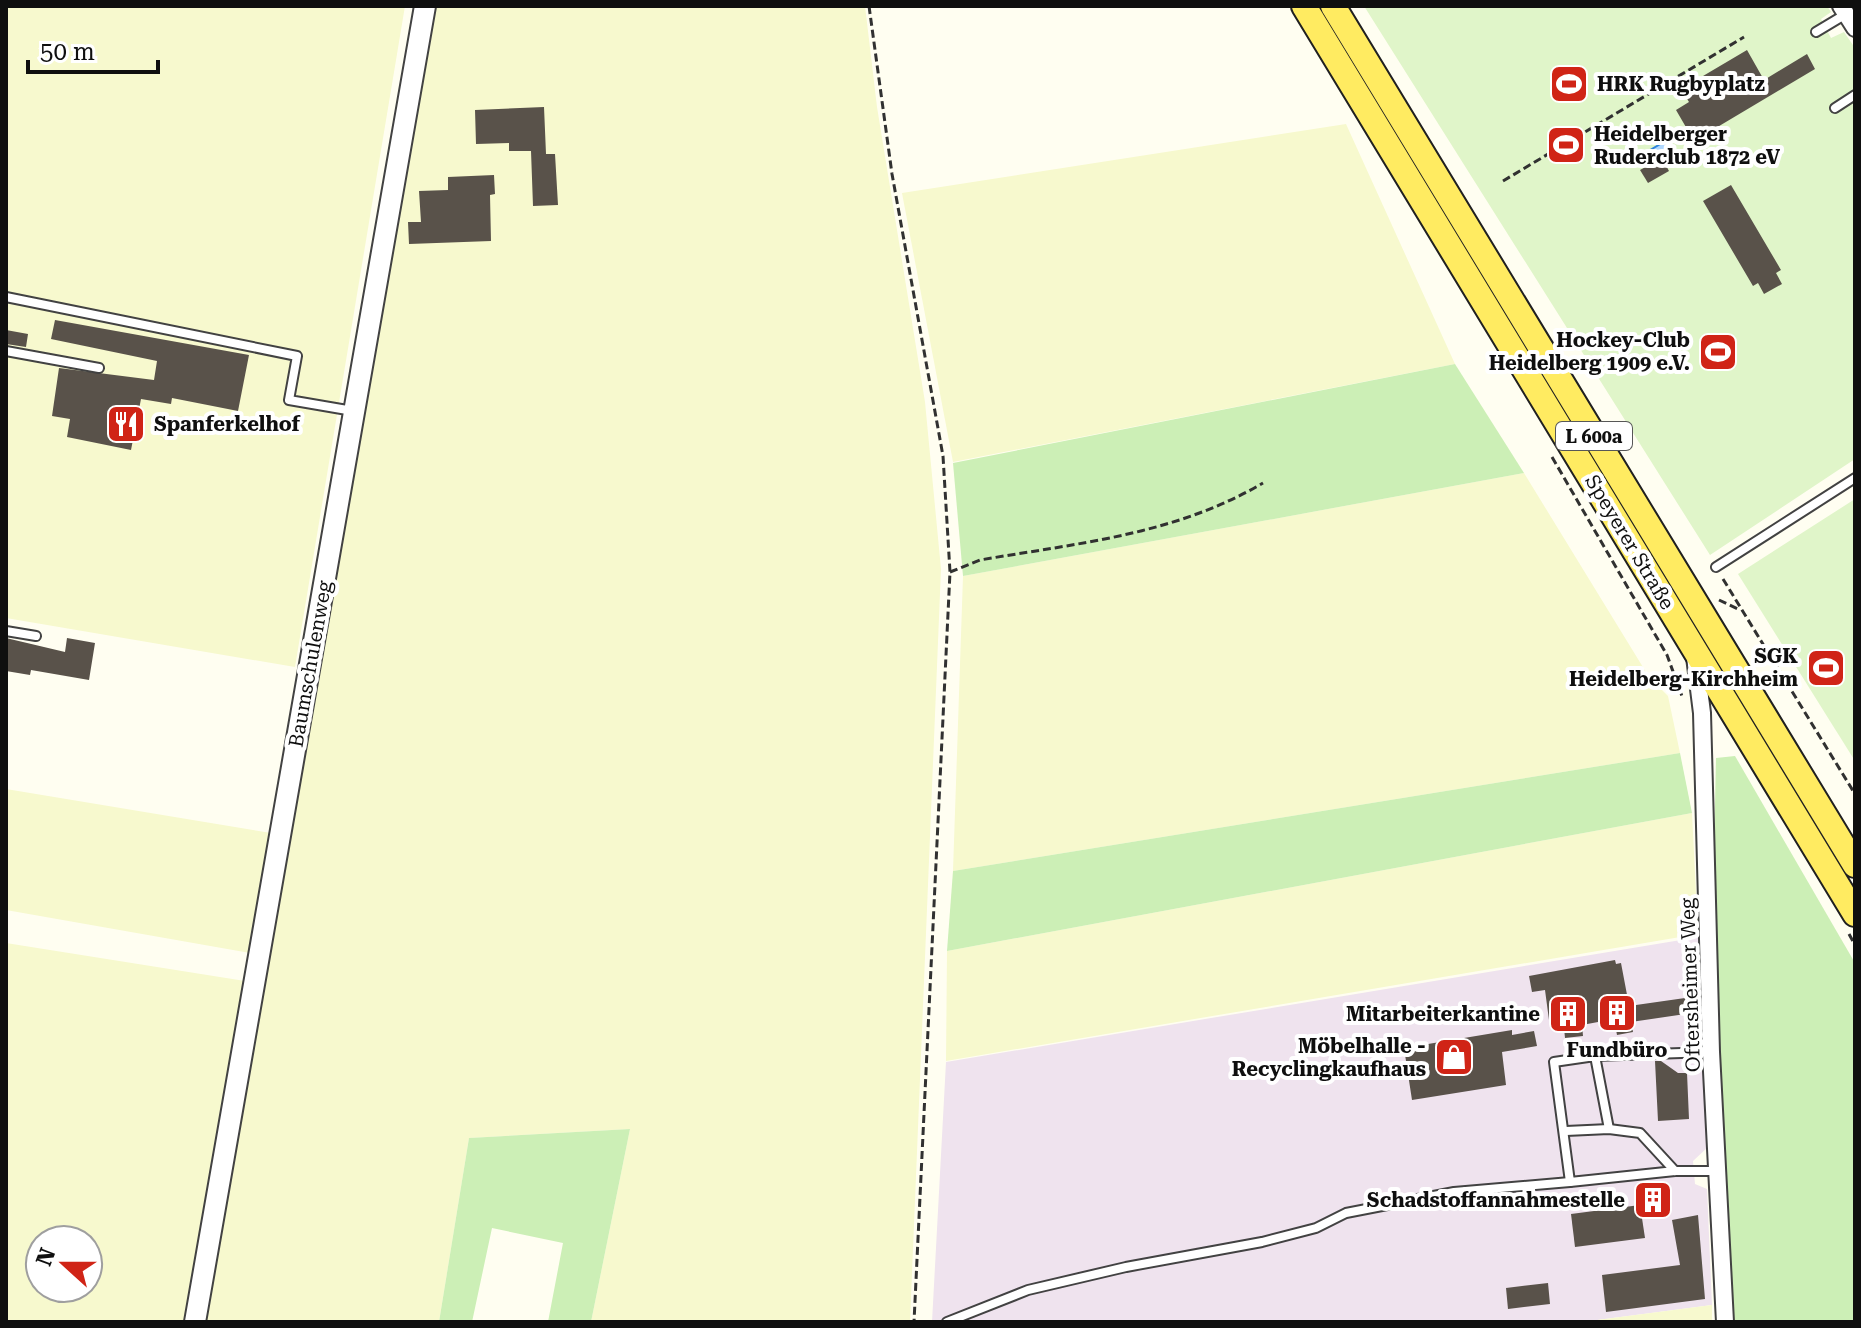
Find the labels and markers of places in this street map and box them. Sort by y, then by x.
sports icon: HRK Rugbyplatz [1548,63,1590,105]
place label: HRK Rugbyplatz [1597,72,1765,96]
place label: Heidelberger Ruderclub 1872 eV [1594,122,1781,169]
sports icon: Heidelberger Ruderclub 1872 eV [1545,124,1587,166]
place label: Hockey-Club Heidelberg 1909 e.V. [1489,328,1690,375]
sports icon: Hockey-Club Heidelberg 1909 e.V. [1697,331,1739,373]
restaurant icon: Spanferkelhof [105,403,147,445]
place label: Spanferkelhof [154,412,301,436]
place label: SGK Heidelberg-Kirchheim [1569,644,1798,691]
sports icon: SGK Heidelberg-Kirchheim [1805,647,1847,689]
building icon: Fundbüro [1596,992,1638,1034]
building icon: Mitarbeiterkantine [1547,993,1589,1035]
place label: Mitarbeiterkantine [1346,1002,1540,1026]
place label: Möbelhalle - Recyclingkaufhaus [1232,1034,1426,1081]
shop icon: Möbelhalle - Recyclingkaufhaus [1433,1036,1475,1078]
place label: Fundbüro [1567,1038,1667,1062]
building icon: Schadstoffannahmestelle [1632,1179,1674,1221]
place label: Schadstoffannahmestelle [1367,1188,1625,1212]

